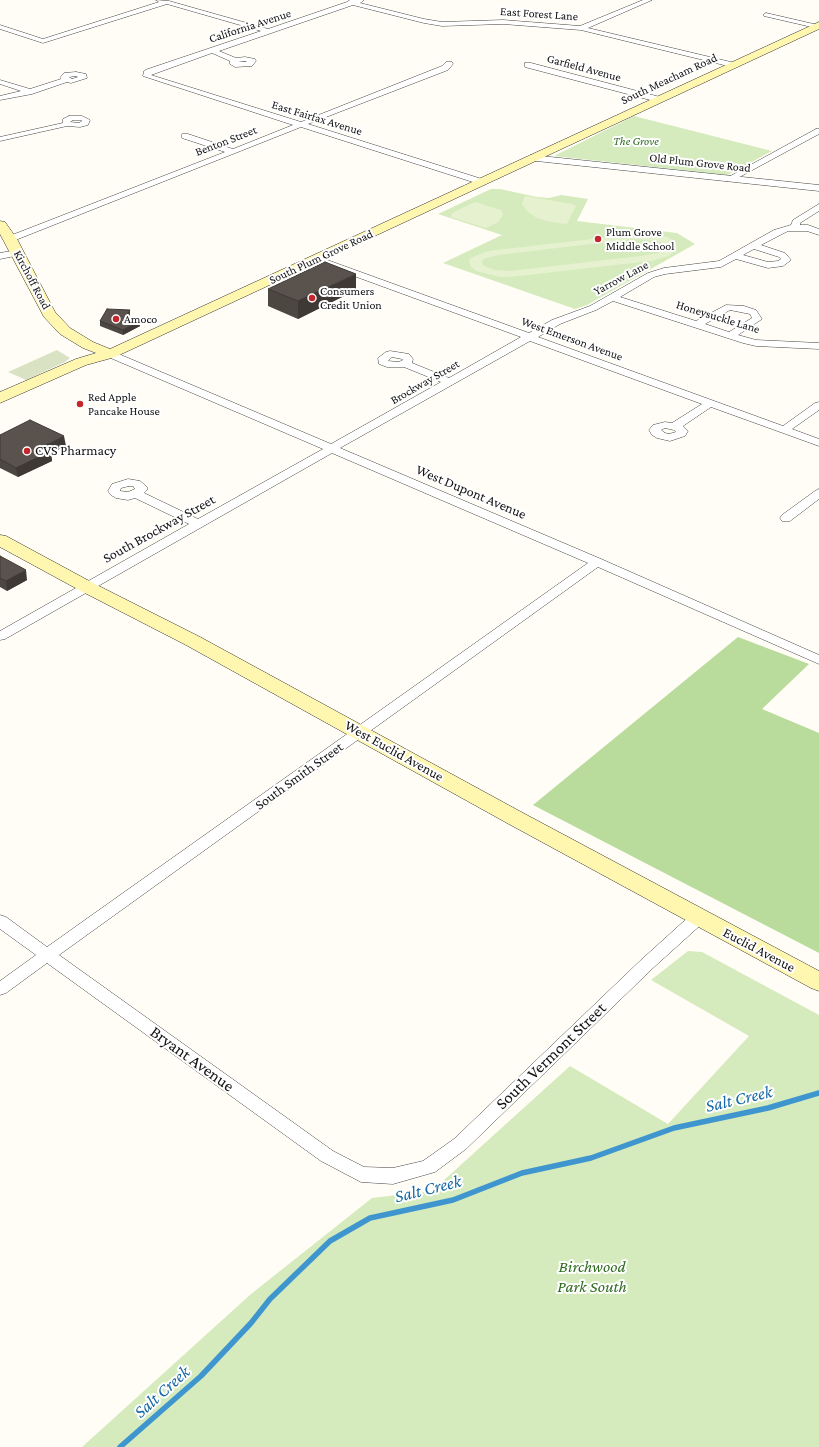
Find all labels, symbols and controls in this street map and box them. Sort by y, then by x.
street label: East Forest Lane [500,4,578,24]
street label: California Avenue [207,6,293,46]
street label: South Meacham Road [619,50,719,108]
street label: Garfield Avenue [545,51,623,85]
street label: East Fairfax Avenue [270,97,364,139]
street label: Benton Street [193,123,259,159]
park label: The Grove [613,134,659,148]
street label: Old Plum Grove Road [649,151,751,175]
place label: Plum Grove Middle School [606,225,674,253]
street label: South Plum Grove Road [267,227,375,287]
marker: Plum Grove Middle School [593,234,603,244]
street label: Kirchoff Road [10,248,54,312]
street label: Yarrow Lane [591,258,651,298]
place label: Consumers Credit Union [320,284,382,312]
marker: Consumers Credit Union [307,293,317,303]
street label: Honeysuckle Lane [674,297,762,337]
place label: Amoco [124,312,157,326]
marker: Amoco [111,314,121,324]
street label: West Emerson Avenue [519,314,625,364]
street label: Brockway Street [388,356,462,408]
place label: Red Apple Pancake House [88,390,160,418]
marker: Red Apple Pancake House [75,399,85,409]
place label: CVS Pharmacy [35,443,116,459]
marker: CVS Pharmacy [22,446,32,456]
street label: West Dupont Avenue [413,461,529,523]
street label: South Brockway Street [100,491,218,567]
street label: West Euclid Avenue [342,717,446,785]
street label: South Smith Street [252,738,346,814]
street label: Euclid Avenue [720,924,798,976]
street label: South Vermont Street [492,998,610,1114]
street label: Bryant Avenue [146,1022,238,1096]
water label: Salt Creek [703,1081,775,1117]
water label: Salt Creek [392,1170,464,1208]
park label: Birchwood Park South [557,1257,627,1297]
water label: Salt Creek [129,1361,195,1423]

